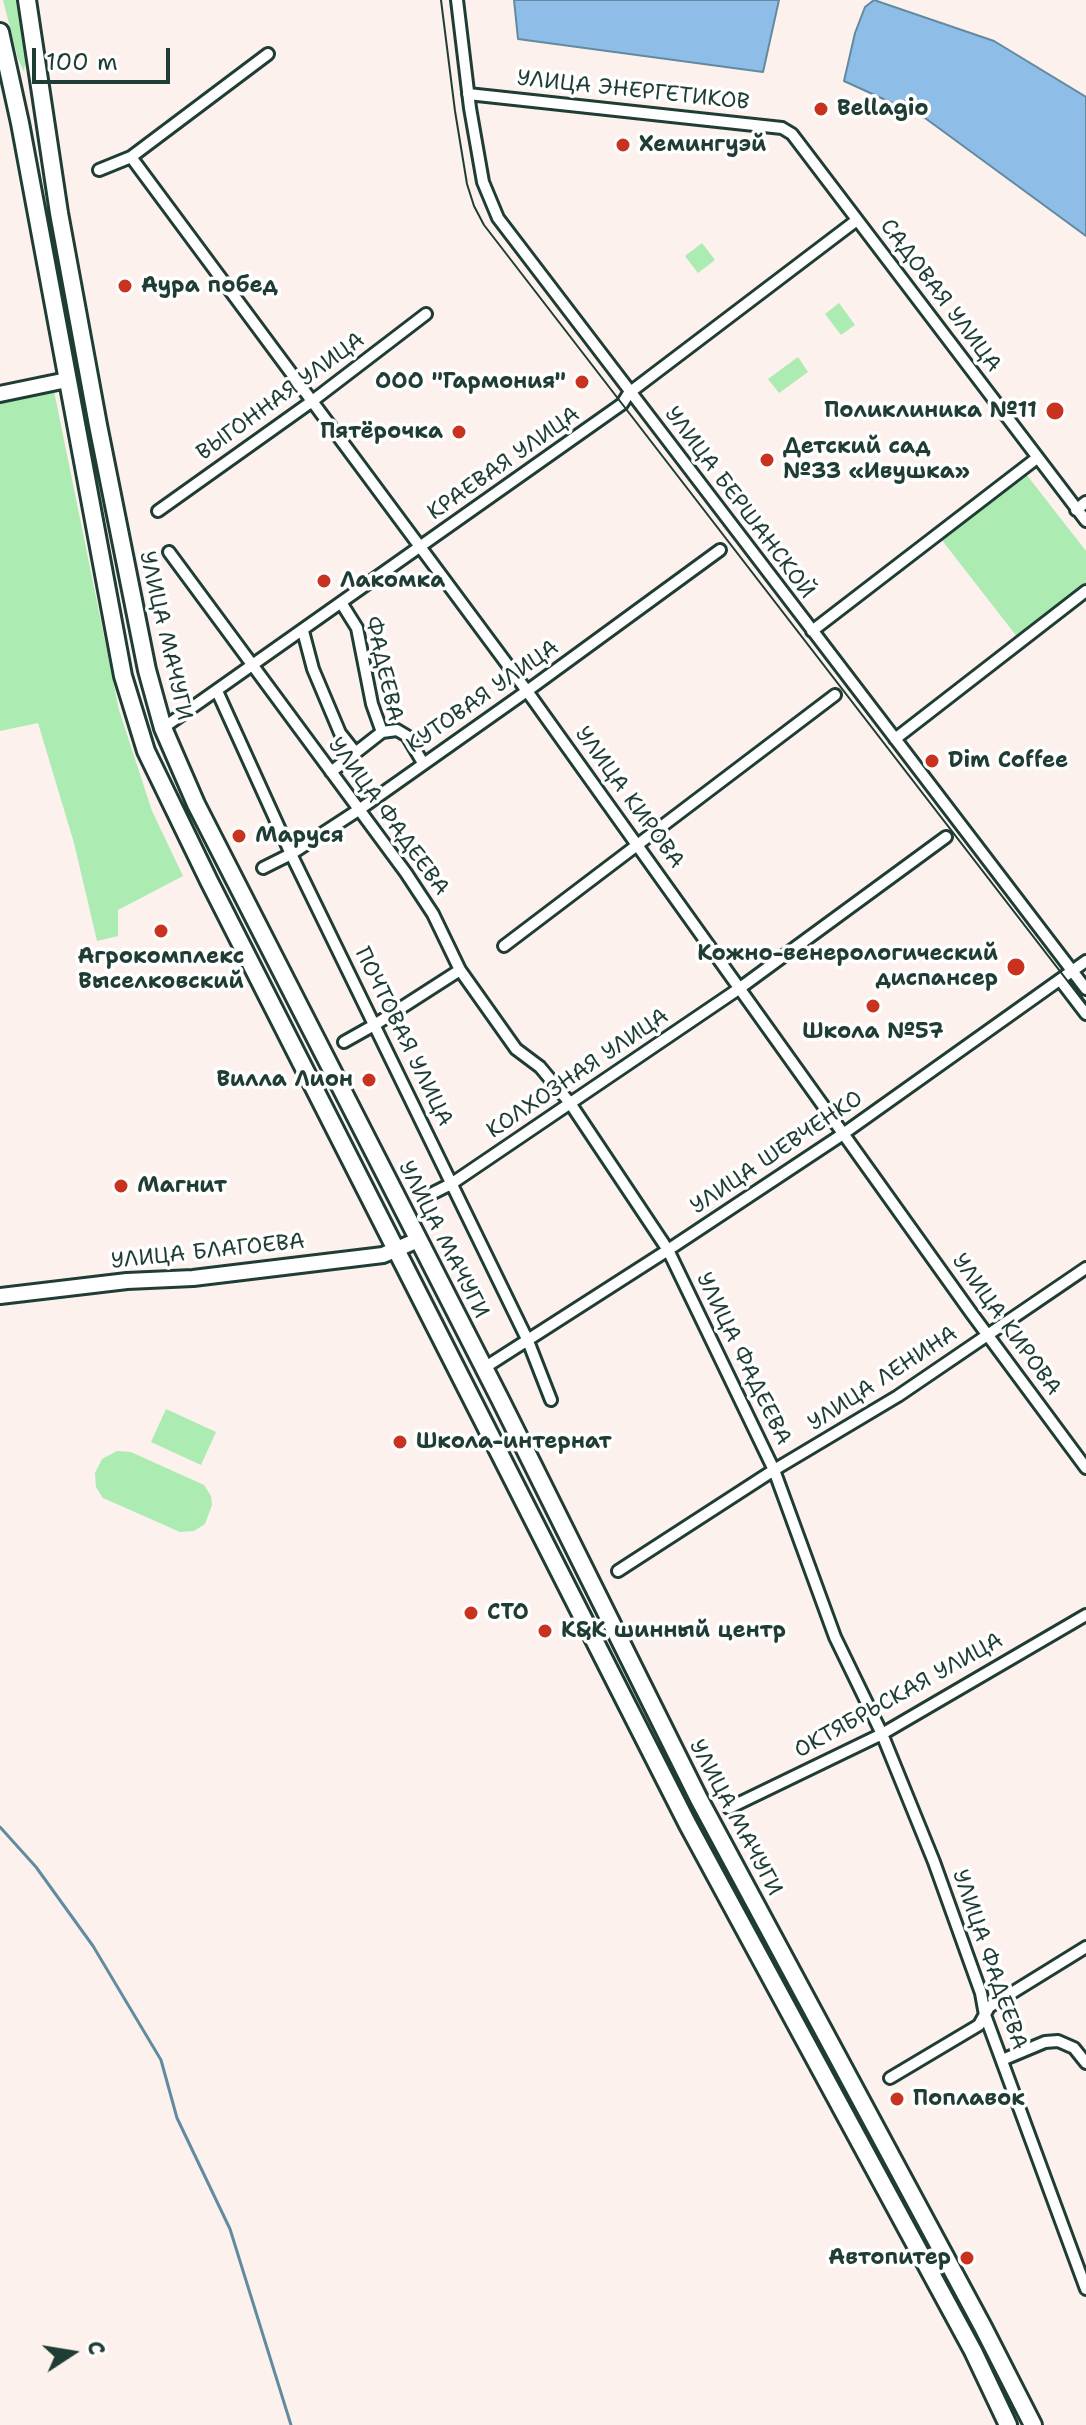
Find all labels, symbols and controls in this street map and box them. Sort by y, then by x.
scale bar [36,32,174,82]
text: 100 m [46,46,118,78]
street label: УЛИЦА ЭНЕРГЕТИКОВ [515,66,751,116]
place label: Bellagio [837,96,929,122]
marker: Bellagio [812,100,830,118]
place label: Хемингуэй [639,132,766,158]
marker: Хемингуэй [614,136,632,154]
street label: САДОВАЯ УЛИЦА [874,214,1006,378]
place label: Аура побед [141,273,278,299]
marker: Аура побед [116,277,134,295]
street label: ВЫГОННАЯ УЛИЦА [192,327,370,467]
place label: ООО "Гармония" [375,369,566,395]
marker: ООО "Гармония" [573,373,591,391]
place label: Поликлиника №11 [824,398,1037,424]
marker: Поликлиника №11 [1044,400,1066,422]
street label: КРАЕВАЯ УЛИЦА [423,402,585,526]
street label: УЛИЦА БЕРШАНСКОЙ [658,402,820,604]
place label: Пятёрочка [320,419,443,445]
marker: Пятёрочка [450,423,468,441]
place label: Детский сад №33 «Ивушка» [783,434,970,486]
marker: Детский сад №33 «Ивушка» [758,451,776,469]
street label: УЛИЦА МАЧУГИ [133,549,197,723]
place label: Лакомка [340,568,445,594]
marker: Лакомка [315,572,333,590]
street label: ФАДЕЕВА [358,614,408,724]
street label: КУТОВАЯ УЛИЦА [402,635,564,759]
street label: УЛИЦА КИРОВА [569,722,689,874]
street label: УЛИЦА ФАДЕЕВА [322,733,454,901]
place label: Dim Coffee [948,748,1068,774]
marker: Dim Coffee [923,752,941,770]
place label: Маруся [255,823,344,849]
marker: Маруся [230,827,248,845]
marker: Агрокомплекс Выселковский [152,922,170,940]
place label: Кожно-венерологический диспансер [697,941,998,992]
street label: ПОЧТОВАЯ УЛИЦА [348,943,458,1131]
place label: Агрокомплекс Выселковский [77,944,245,996]
marker: Кожно-венерологический диспансер [1005,956,1027,978]
marker: Школа №57 [864,997,882,1015]
street label: КОЛХОЗНАЯ УЛИЦА [482,1003,674,1145]
place label: Школа №57 [802,1019,944,1045]
place label: Вилла Лион [216,1067,353,1093]
marker: Вилла Лион [360,1071,378,1089]
street label: УЛИЦА ШЕВЧЕНКО [686,1086,868,1220]
street label: УЛИЦА МАЧУГИ [392,1157,494,1323]
place label: Магнит [137,1173,227,1199]
marker: Магнит [112,1177,130,1195]
street label: УЛИЦА БЛАГОЕВА [110,1229,306,1275]
street label: УЛИЦА КИРОВА [946,1249,1066,1401]
street label: УЛИЦА ФАДЕЕВА [690,1268,796,1450]
street label: УЛИЦА ЛЕНИНА [803,1321,963,1437]
place label: Школа-интернат [416,1429,612,1455]
marker: Школа-интернат [391,1433,409,1451]
place label: СТО [487,1600,529,1626]
marker: СТО [462,1604,480,1622]
place label: K&K шинный центр [561,1618,786,1644]
marker: K&K шинный центр [536,1622,554,1640]
street label: ОКТЯБРЬСКАЯ УЛИЦА [790,1628,1008,1764]
street label: УЛИЦА МАЧУГИ [683,1735,787,1901]
street label: УЛИЦА ФАДЕЕВА [946,1866,1032,2054]
place label: Поплавок [913,2086,1025,2112]
marker: Поплавок [888,2090,906,2108]
place label: Автопитер [828,2245,951,2271]
marker: Автопитер [958,2249,976,2267]
north arrow [32,2313,112,2393]
text: С [80,2338,112,2358]

